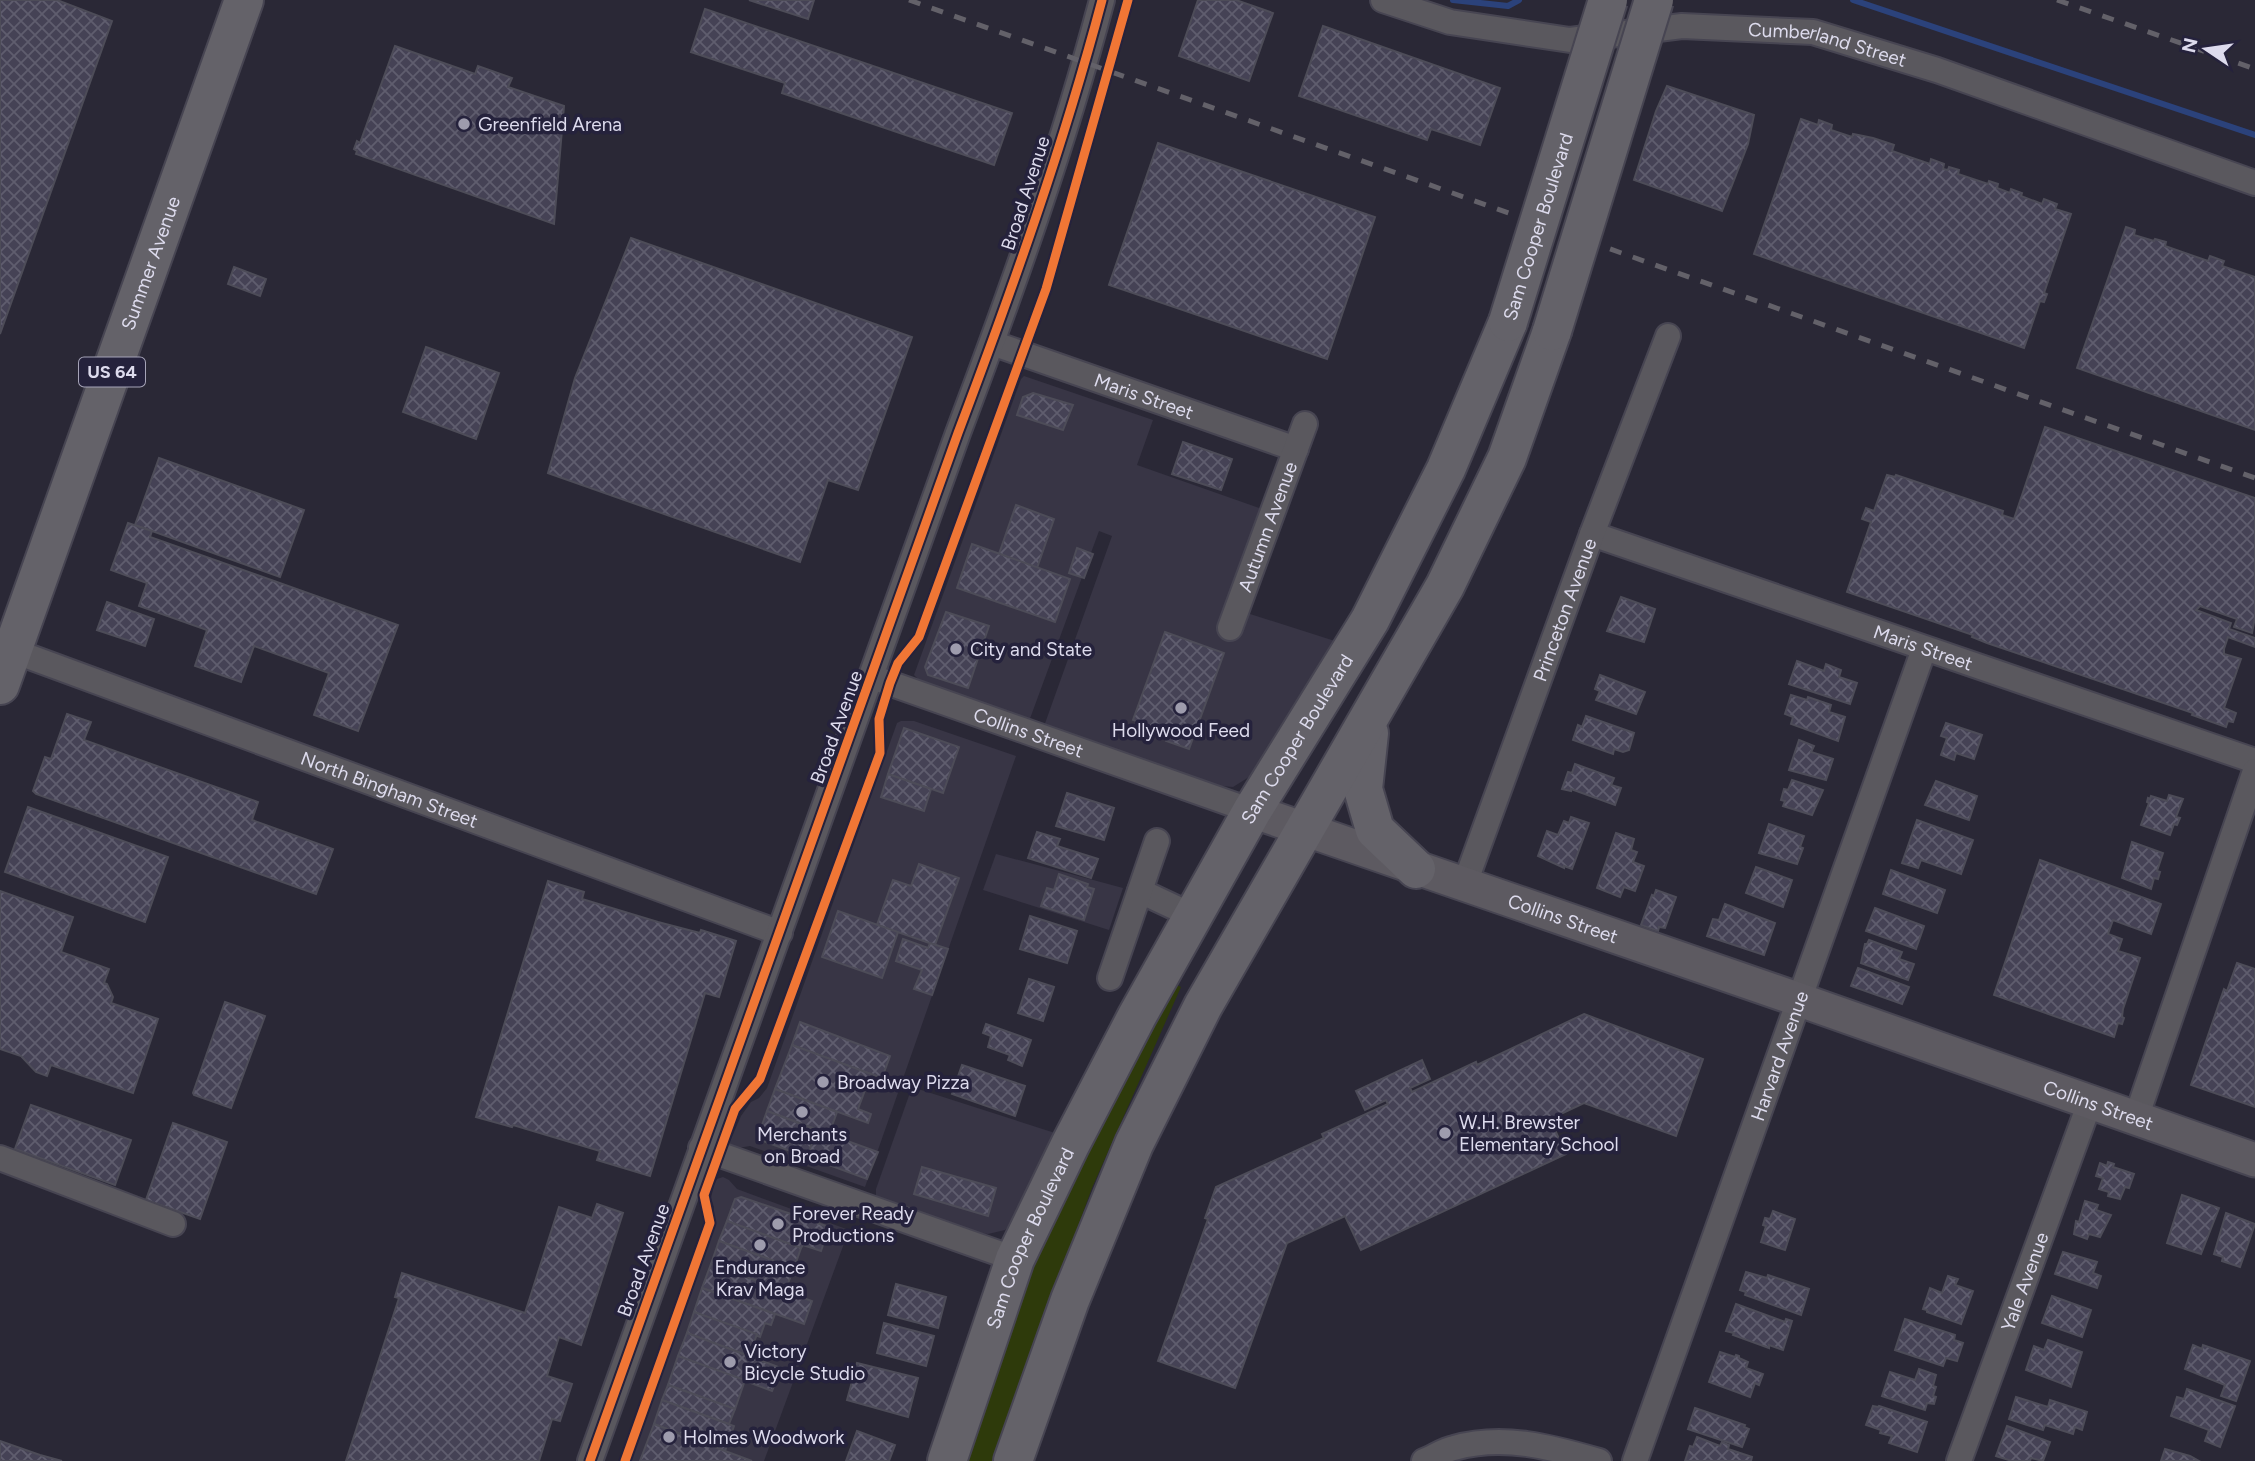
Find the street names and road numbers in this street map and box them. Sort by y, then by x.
street label: Cumberland Street [1748,18,1909,72]
street label: Sam Cooper Boulevard [1498,130,1578,323]
street label: Broad Avenue [996,133,1055,253]
street label: Summer Avenue [116,193,185,333]
road number: US 64 [79,358,145,386]
street label: Maris Street [1091,369,1196,424]
street label: Autumn Avenue [1233,459,1302,595]
street label: Princeton Avenue [1528,535,1602,685]
street label: Maris Street [1870,620,1976,675]
street label: Sam Cooper Boulevard [1236,650,1358,828]
street label: Broad Avenue [805,667,868,787]
street label: Collins Street [970,703,1086,763]
street label: North Bingham Street [298,747,481,833]
street label: Collins Street [1505,889,1621,948]
street label: Harvard Avenue [1746,988,1813,1124]
street label: Collins Street [2040,1075,2156,1135]
street label: Sam Cooper Boulevard [981,1144,1079,1332]
street label: Broad Avenue [612,1200,675,1320]
street label: Yale Avenue [1996,1229,2054,1334]

